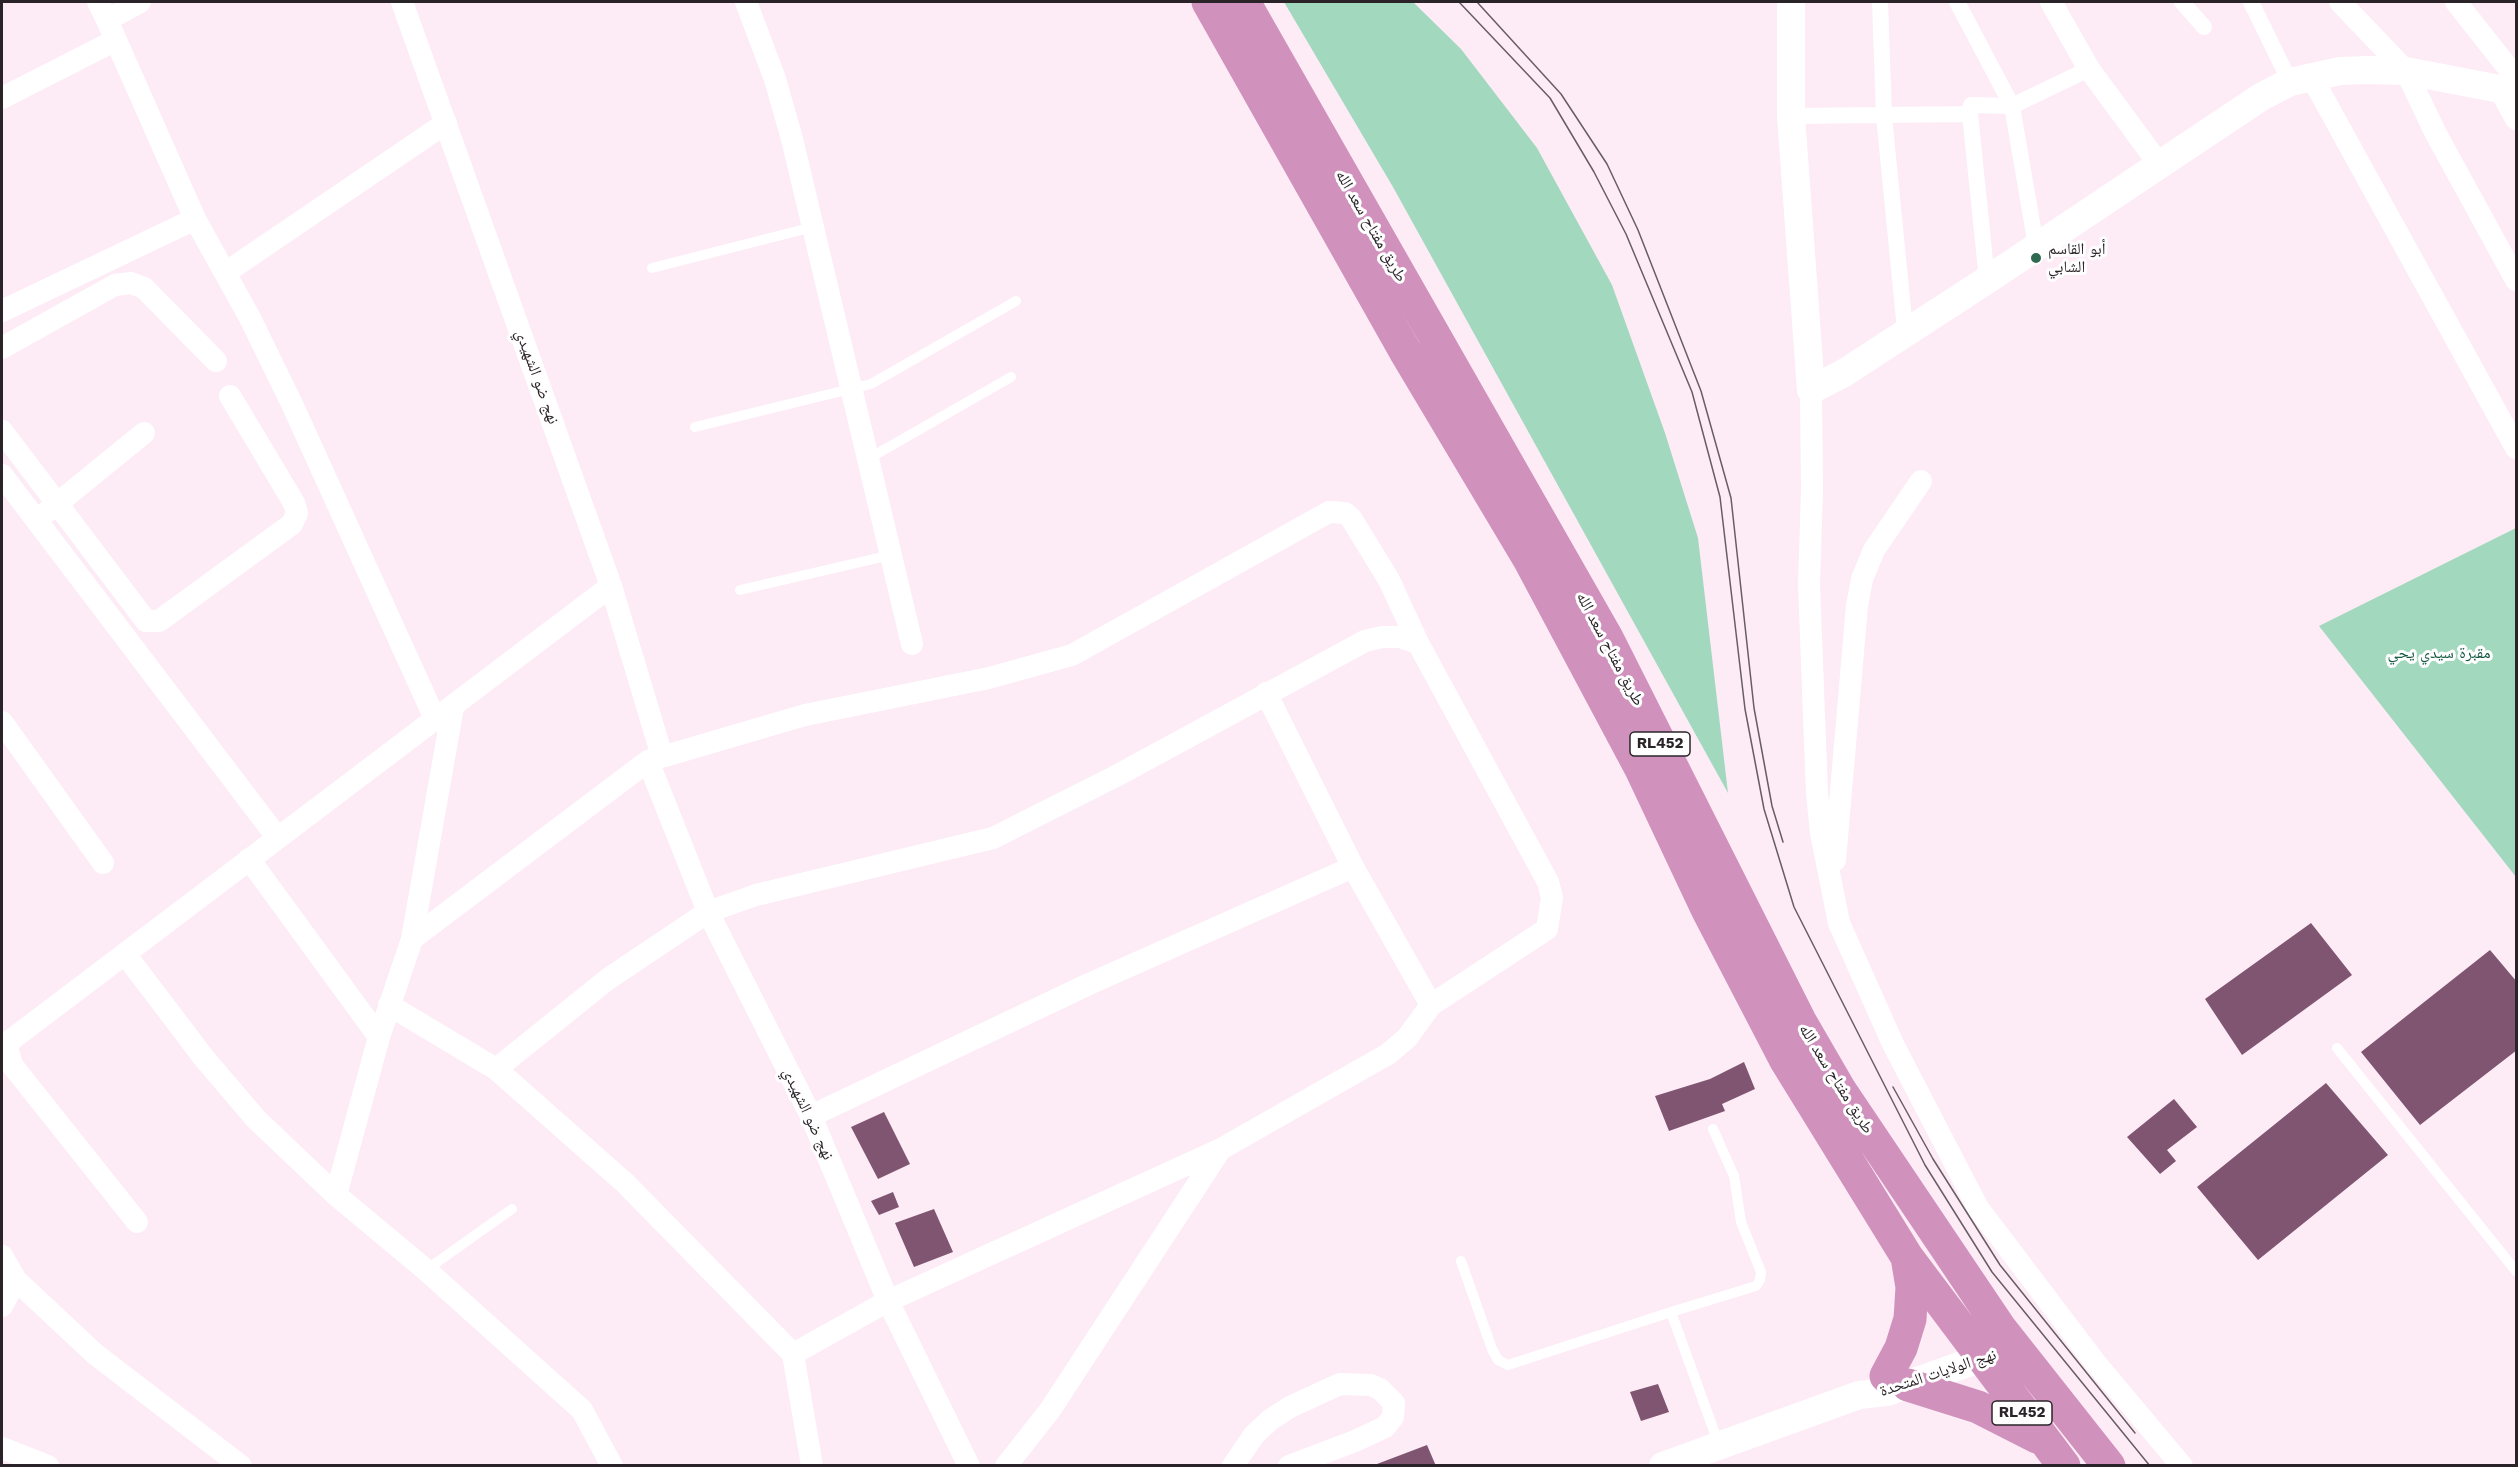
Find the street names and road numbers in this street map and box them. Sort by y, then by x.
street label: طريق مفتاح سعد الله [1331,167,1411,285]
street label: نهج ضو الشهيدي [511,327,563,427]
street label: طريق مفتاح سعد الله [1572,589,1648,709]
road number: RL452 [1630,732,1690,756]
street label: طريق مفتاح سعد الله [1795,1021,1877,1137]
street label: نهج ضو الشهيدي [778,1065,838,1163]
street label: نهج الولايات المتحدة [1877,1345,1999,1401]
road number: RL452 [1992,1401,2052,1425]

